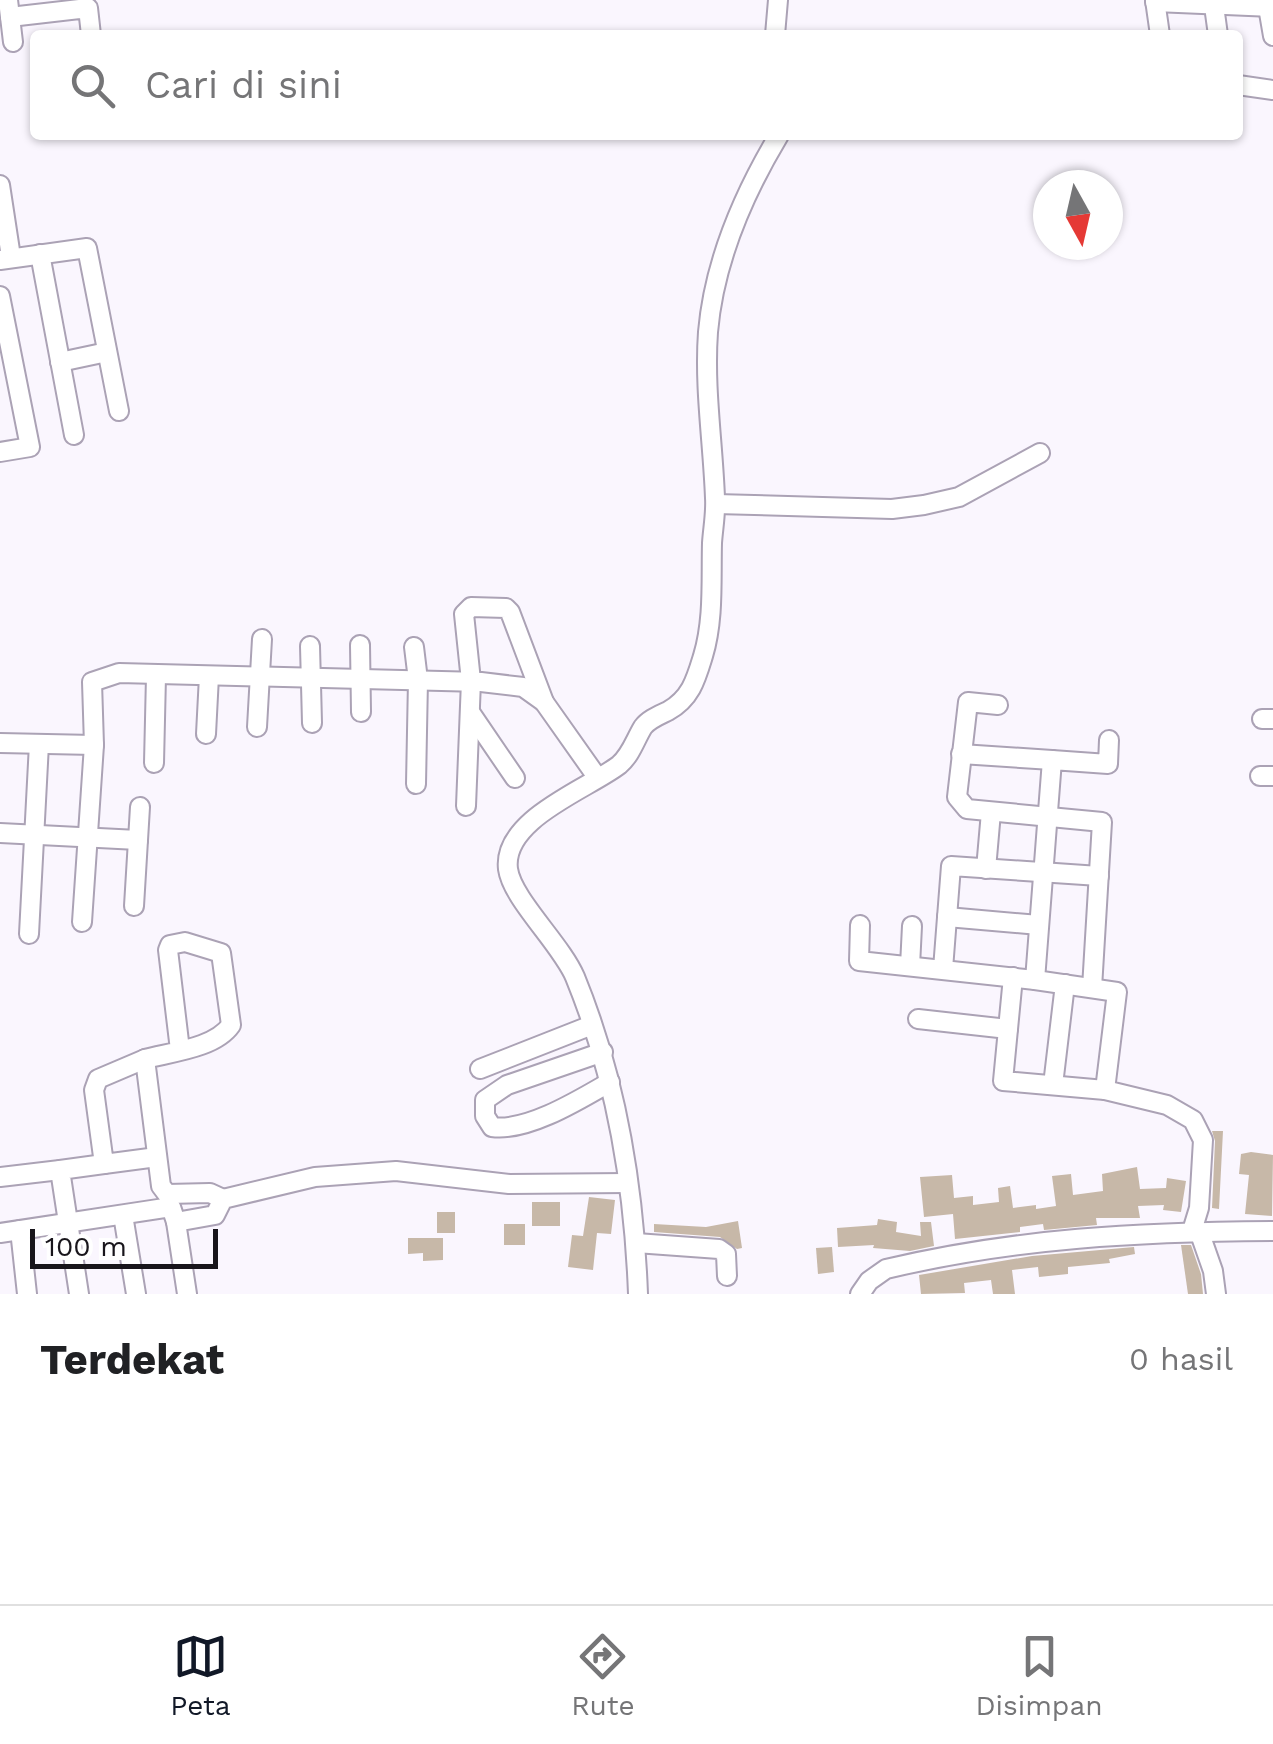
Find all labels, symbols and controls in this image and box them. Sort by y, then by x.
search box [30,30,1243,140]
icon: search [65,58,120,113]
text: Cari di sini [145,63,342,107]
north arrow [1033,170,1123,260]
scale bar [30,1224,218,1268]
text: 100 m [45,1230,127,1263]
text: Terdekat [40,1335,224,1384]
text: 0 hasil [1129,1340,1233,1378]
tab: Peta [170,1629,231,1722]
tab: Rute [571,1629,635,1722]
tab: Disimpan [975,1629,1103,1722]

